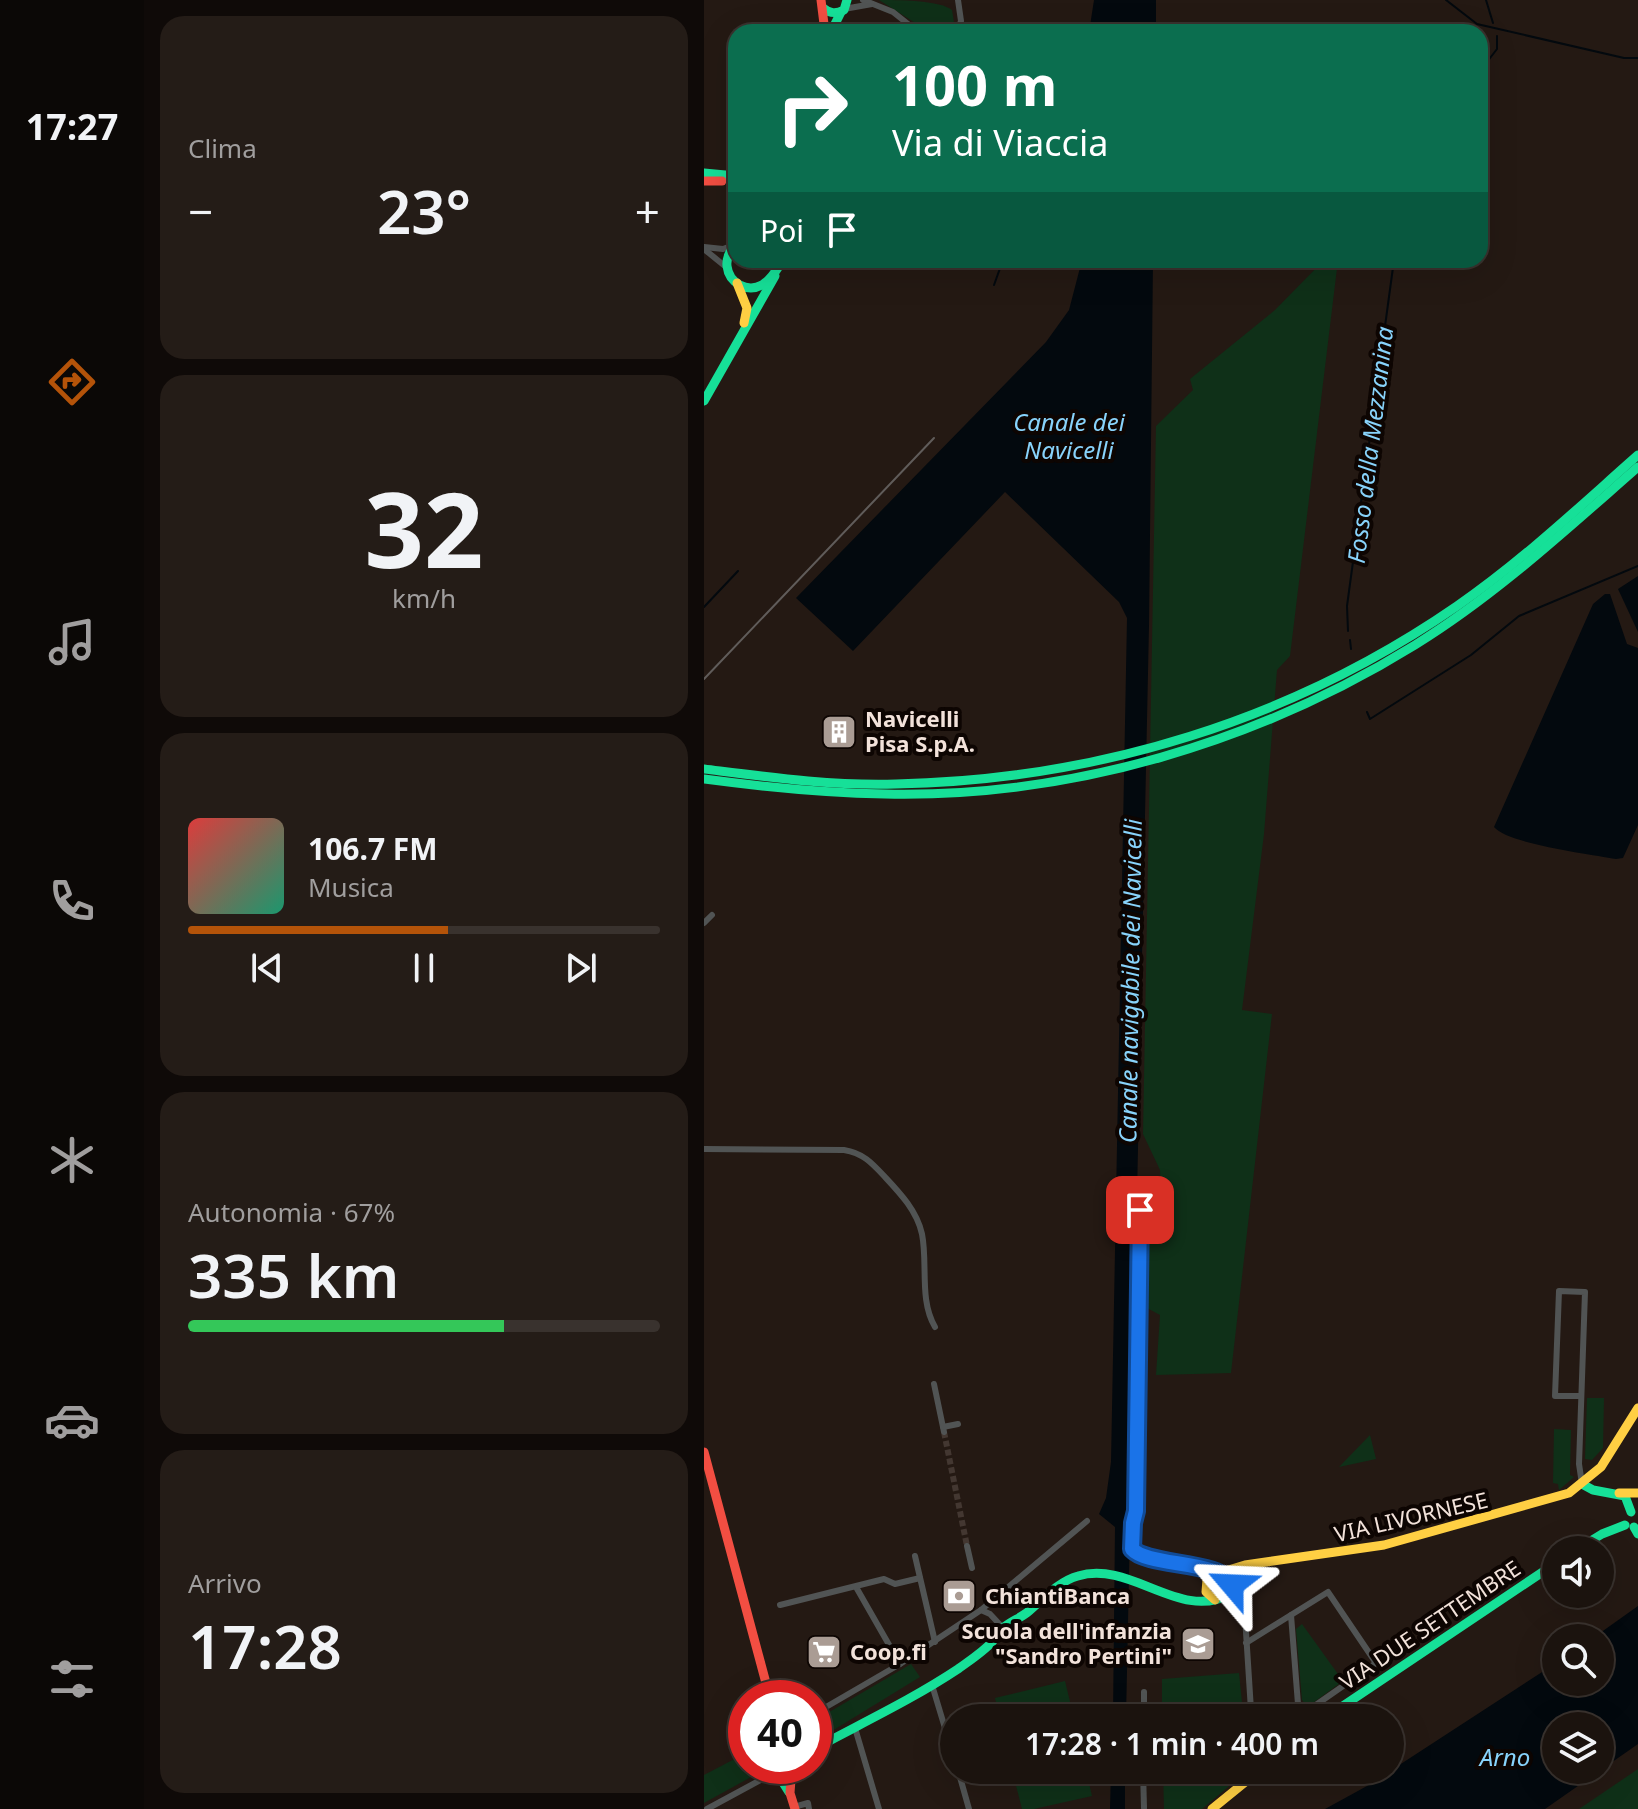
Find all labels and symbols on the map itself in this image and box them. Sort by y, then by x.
water label: Fosso della Mezzanina [1339,324,1400,565]
water label: Canale dei Navicelli [1013,405,1126,466]
place label: Navicelli Pisa S.p.A. [865,703,975,758]
building icon: Navicelli Pisa S.p.A. [820,713,858,751]
water label: Canale navigabile dei Navicelli [1110,818,1149,1143]
pin [1106,1176,1174,1244]
street label: VIA LIVORNESE [1331,1484,1490,1548]
position arrow [1190,1543,1274,1627]
street label: VIA DUE SETTEMBRE [1333,1552,1526,1696]
bank icon: ChiantiBanca [940,1577,978,1615]
place label: ChiantiBanca [985,1580,1130,1610]
place label: Scuola dell'infanzia "Sandro Pertini" [962,1615,1172,1670]
school or university icon: Scuola dell'infanzia "Sandro Pertini" [1179,1625,1217,1663]
supermarket icon: Coop.fi [805,1633,843,1671]
place label: Coop.fi [850,1636,927,1666]
speed limit sign: 40 [728,1680,832,1784]
water label: Arno [1478,1740,1530,1773]

